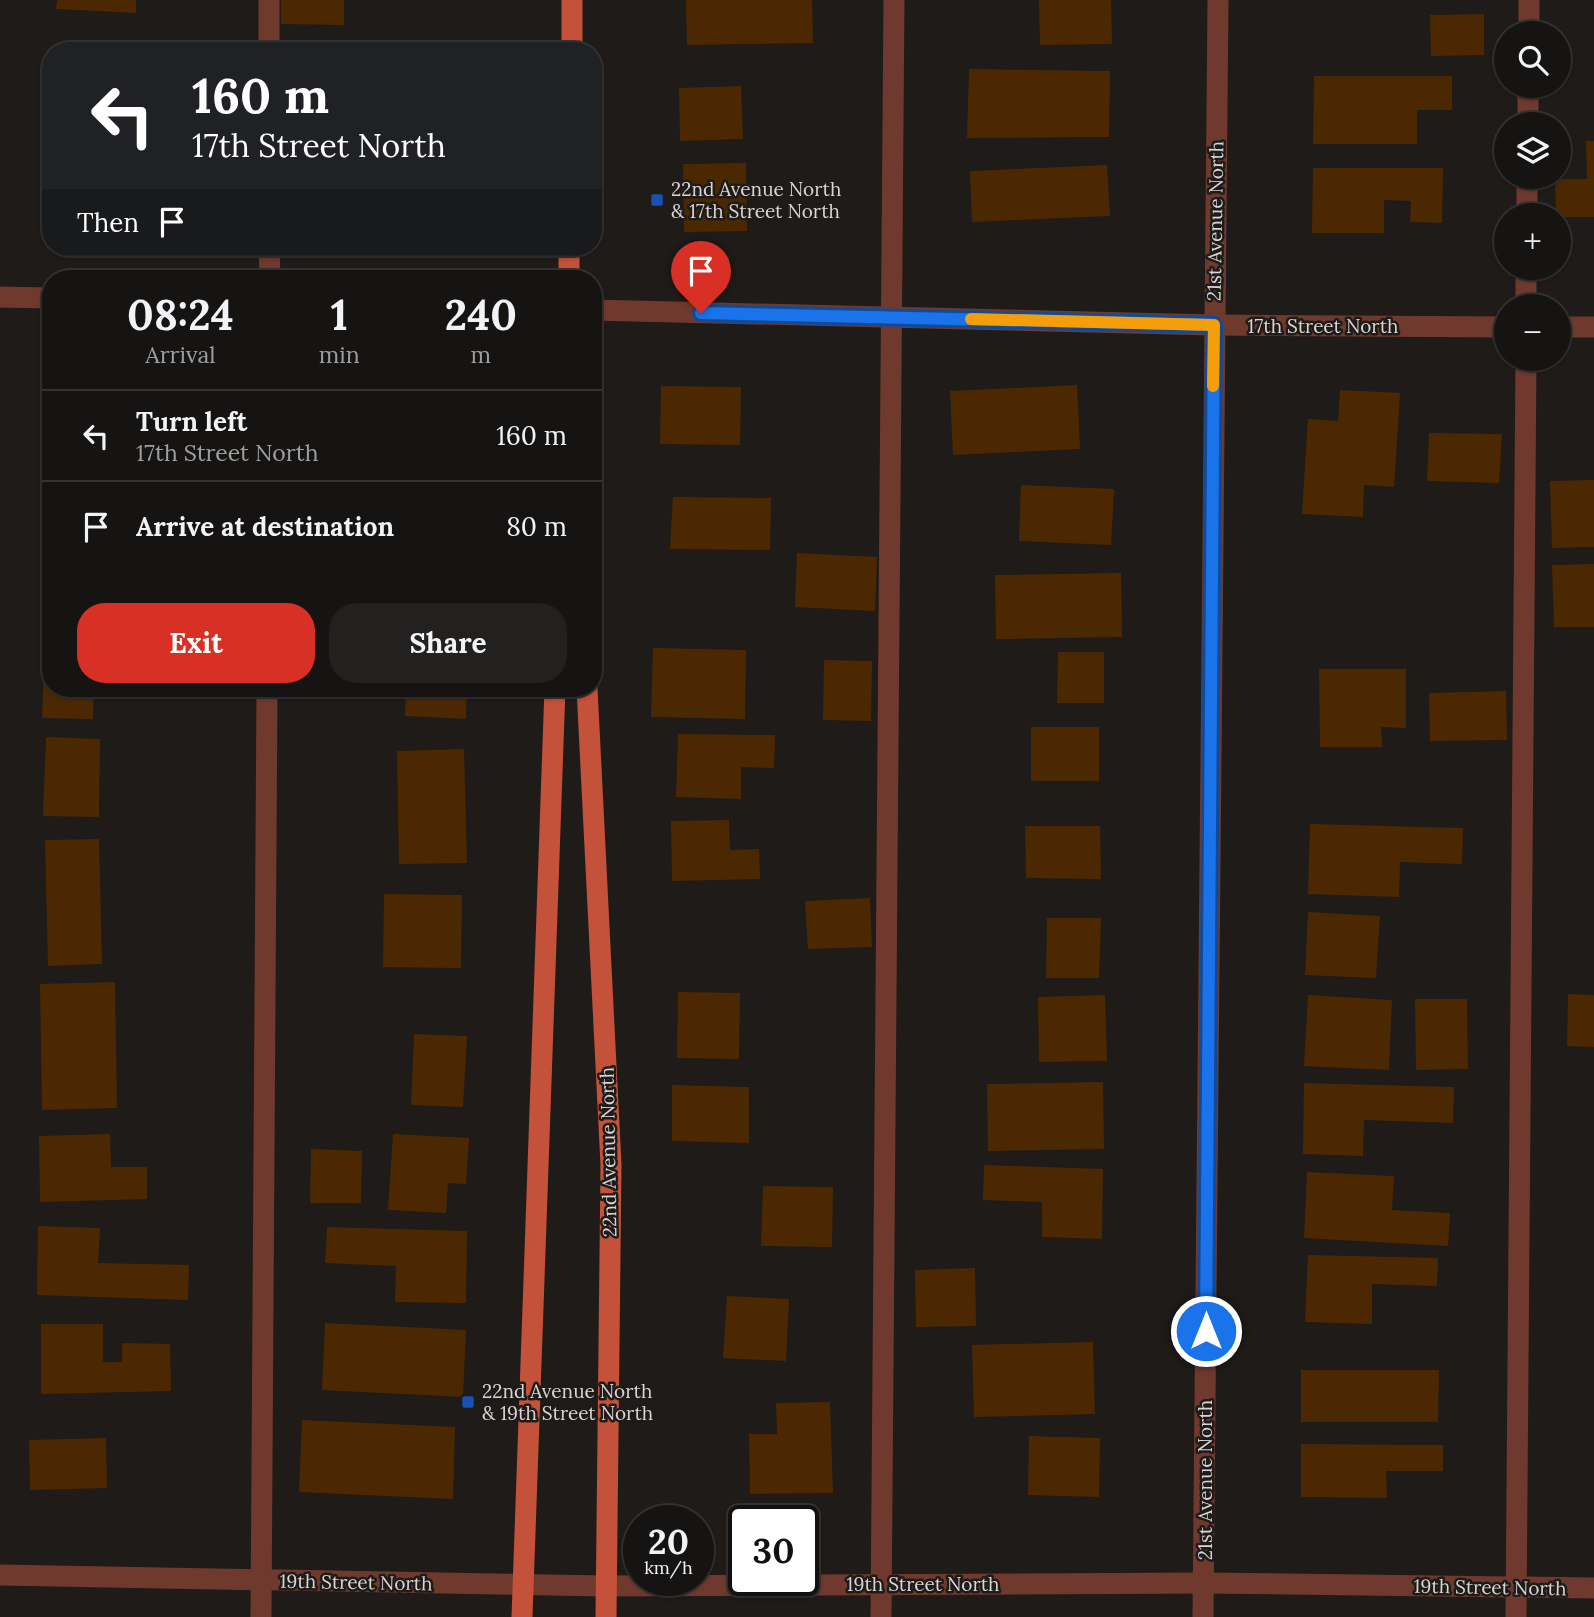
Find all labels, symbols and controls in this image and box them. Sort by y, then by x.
map controls [1494,21,1571,371]
button: search [1494,21,1571,98]
text: 160 m [192,64,329,126]
icon: left [77,70,168,161]
button: layers [1494,112,1571,189]
text: 17th Street North [192,125,446,166]
street label: 21st Avenue North [1202,141,1228,301]
place label: 22nd Avenue North & 17th Street North [671,177,841,223]
marker: 22nd Avenue North & 17th Street North [649,192,665,208]
icon: arrive [153,203,191,241]
button: + [1494,203,1571,280]
text: Then [77,206,139,239]
pin [671,241,731,313]
icon: arrive [682,252,720,290]
text: 08:24 [127,288,234,342]
text: 1 [331,288,348,342]
text: 240 [445,288,517,342]
button: − [1494,294,1571,371]
street label: 17th Street North [1248,314,1398,338]
text: Arrival [145,340,216,369]
text: min [319,340,360,369]
text: m [471,340,491,369]
text: Turn left [136,405,247,438]
icon: left [77,417,115,455]
text: 160 m [496,419,567,452]
text: 17th Street North [136,438,319,467]
icon: arrive [77,508,115,546]
text: Arrive at destination [136,510,394,543]
text: 80 m [506,510,567,543]
button: Exit [77,603,315,683]
button: Share [329,603,567,683]
street label: 22nd Avenue North [595,1067,621,1237]
position arrow [1169,1294,1243,1368]
place label: 22nd Avenue North & 19th Street North [482,1379,653,1425]
marker: 22nd Avenue North & 19th Street North [460,1394,476,1410]
street label: 21st Avenue North [1193,1400,1217,1560]
speed limit sign: 30 [728,1505,819,1596]
text: 20 [648,1519,689,1564]
text: km/h [644,1556,693,1579]
street label: 19th Street North [279,1569,433,1595]
street label: 19th Street North [847,1572,1000,1596]
street label: 19th Street North [1413,1574,1567,1600]

